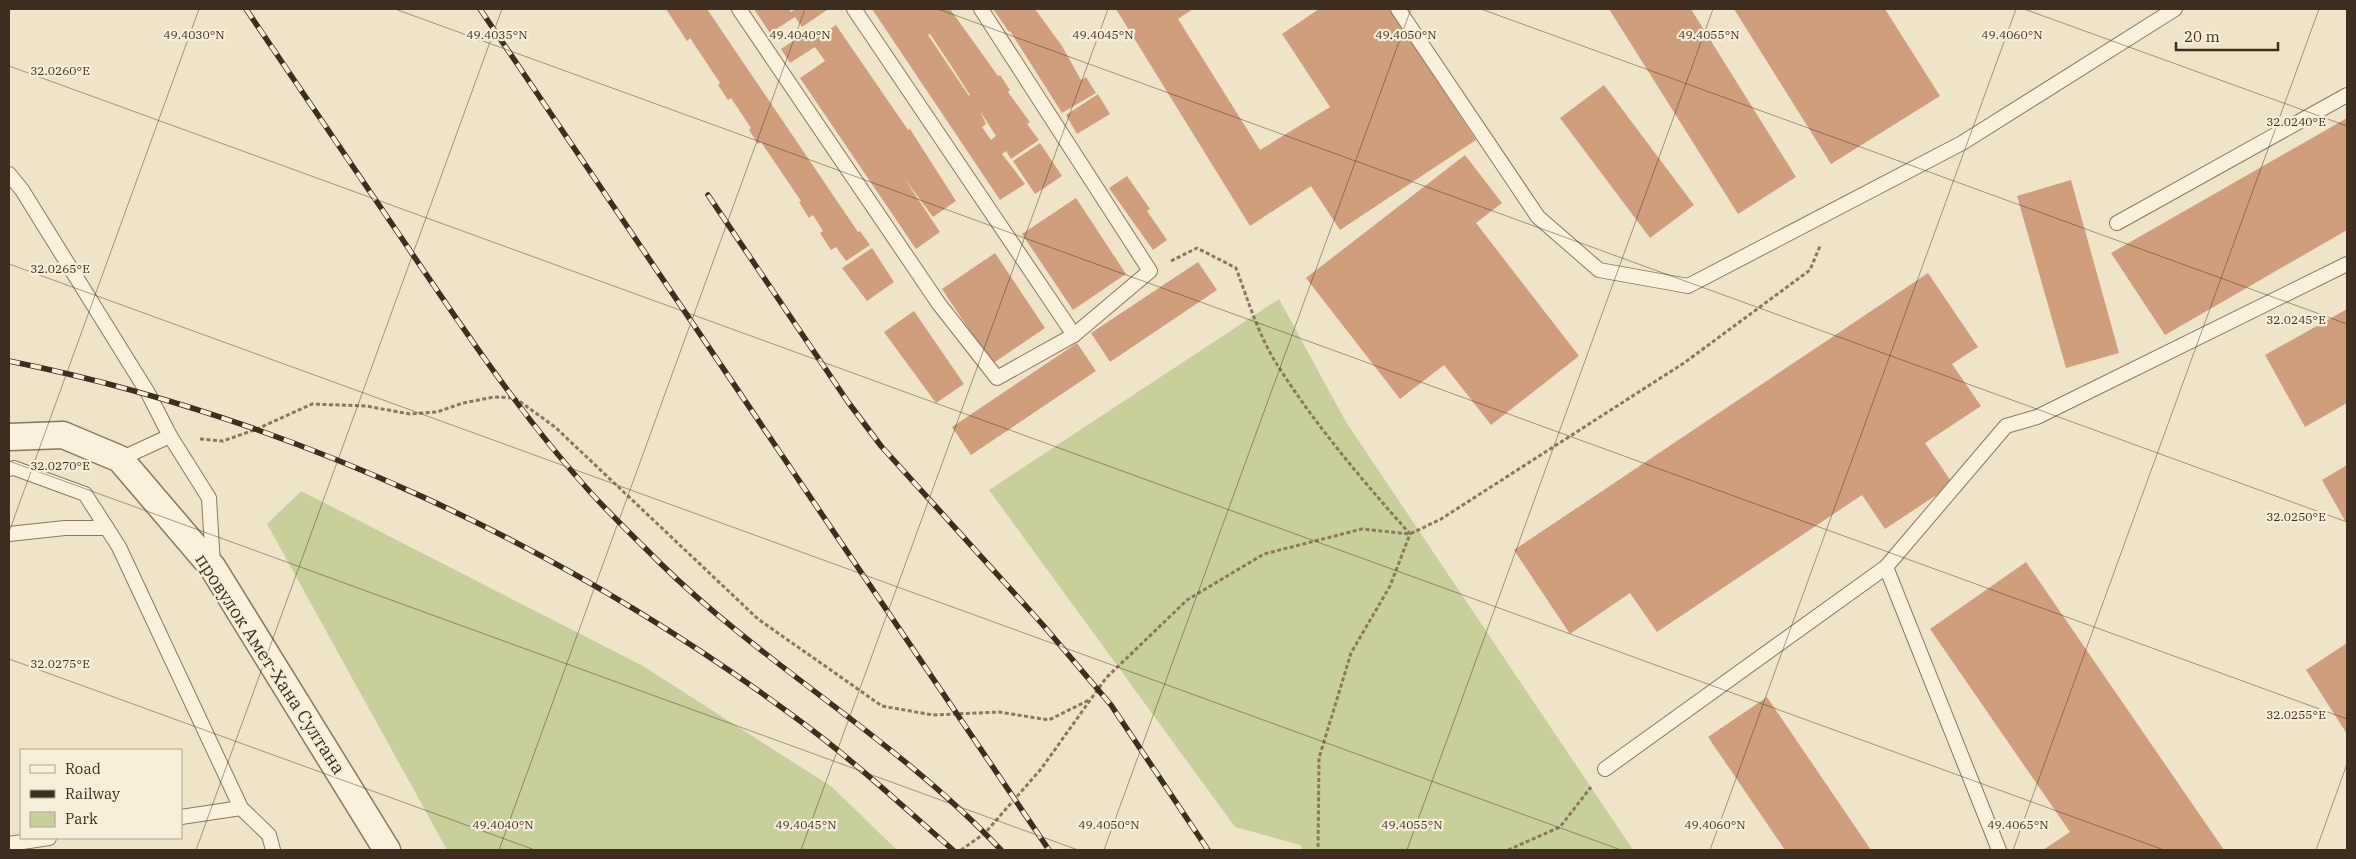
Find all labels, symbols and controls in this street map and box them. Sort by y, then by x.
scale bar [2176,20,2278,52]
text: 49.4030°N [163,27,225,42]
text: 49.4035°N [466,27,528,42]
text: 49.4040°N [769,27,831,42]
text: 49.4045°N [1072,27,1134,42]
text: 49.4050°N [1375,27,1437,42]
text: 49.4055°N [1678,27,1740,42]
text: 49.4060°N [1981,27,2043,42]
text: 20 m [2184,27,2220,46]
text: 32.0260°E [30,63,90,78]
text: 32.0240°E [2266,114,2326,129]
text: 32.0265°E [30,261,90,276]
text: 32.0245°E [2266,312,2326,327]
text: 32.0270°E [30,458,90,473]
text: 32.0250°E [2266,509,2326,524]
street label: провулок Амет-Хана Султана [190,549,351,779]
text: 32.0275°E [30,656,90,671]
text: 32.0255°E [2266,707,2326,722]
legend [20,749,182,839]
text: Road [65,759,101,778]
text: Railway [65,784,120,803]
text: Park [65,809,98,828]
text: 49.4040°N [472,817,534,832]
text: 49.4045°N [775,817,837,832]
text: 49.4050°N [1078,817,1140,832]
text: 49.4055°N [1381,817,1443,832]
text: 49.4060°N [1684,817,1746,832]
text: 49.4065°N [1987,817,2049,832]

